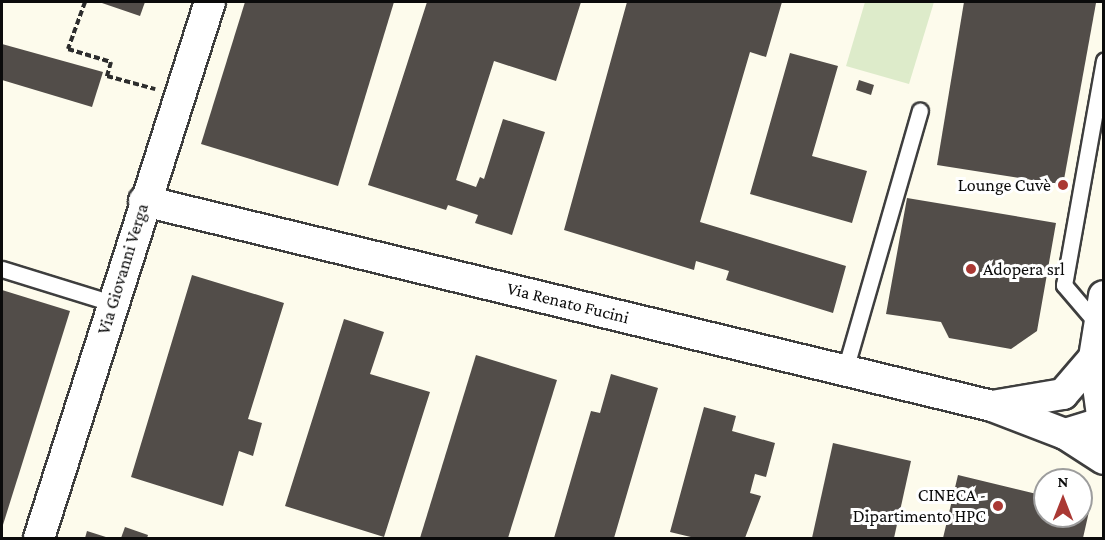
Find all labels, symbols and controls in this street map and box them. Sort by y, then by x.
place label: Lounge Cuvè [958,174,1051,196]
marker: Lounge Cuvè [1056,178,1070,192]
street label: Via Giovanni Verga [93,201,153,337]
place label: Adopera srl [983,258,1065,280]
marker: Adopera srl [964,262,978,276]
street label: Via Renato Fucini [505,277,631,329]
north arrow [1033,468,1093,528]
text: N [1058,473,1068,490]
place label: CINECA - Dipartimento HPC [853,485,986,528]
marker: CINECA - Dipartimento HPC [991,499,1005,513]

